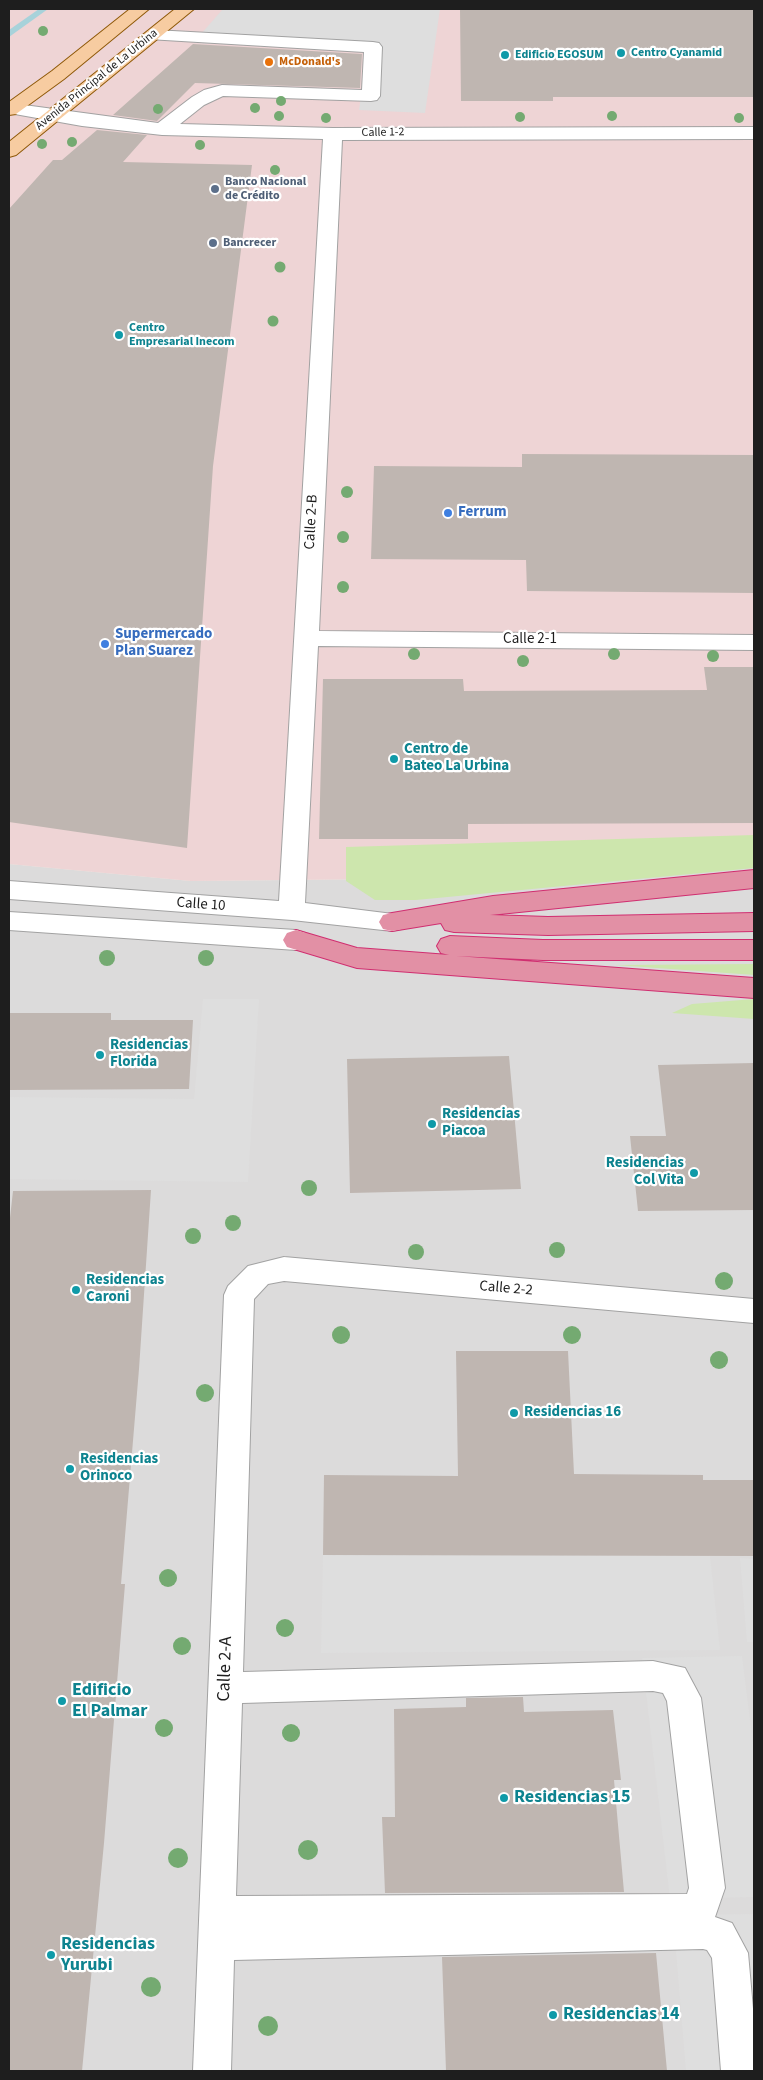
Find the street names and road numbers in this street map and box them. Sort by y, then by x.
street label: Avenida Principal de La Urbina [33,26,161,134]
street label: Calle 1-2 [361,125,405,141]
street label: Calle 2-B [302,494,322,550]
street label: Calle 2-1 [503,631,557,649]
street label: Calle 10 [176,894,226,916]
street label: Calle 2-2 [478,1278,534,1300]
street label: Calle 2-A [214,1636,238,1702]

